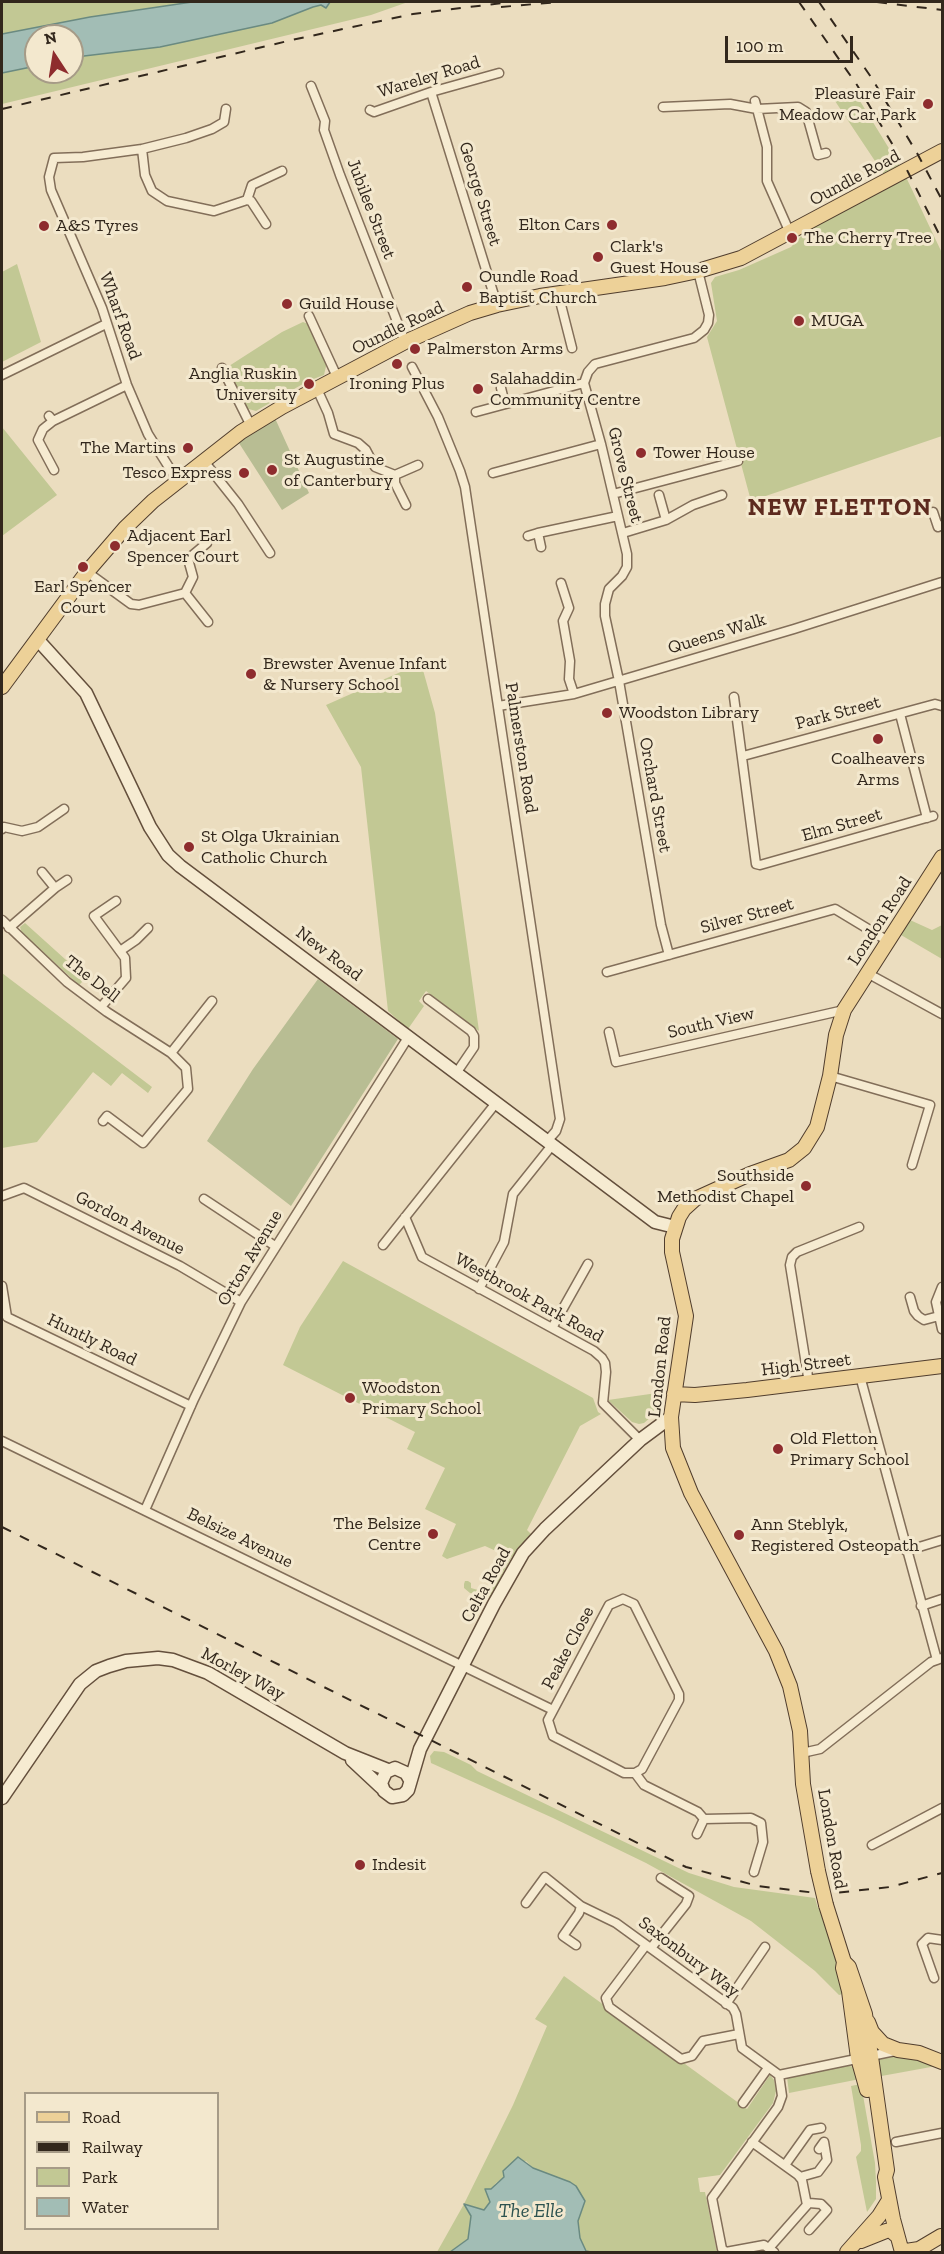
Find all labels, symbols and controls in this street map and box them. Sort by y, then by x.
north arrow [24,24,84,84]
scale bar [728,24,856,62]
text: N [43,27,58,48]
text: 100 m [736,35,783,57]
street label: Wareley Road [375,51,483,103]
place label: Pleasure Fair Meadow Car Park [779,83,916,125]
marker: Pleasure Fair Meadow Car Park [921,97,935,111]
street label: George Street [454,139,506,249]
street label: Oundle Road [806,145,904,211]
street label: Jubilee Street [342,156,400,262]
place label: Elton Cars [519,214,600,236]
place label: A&S Tyres [56,215,138,237]
marker: Elton Cars [605,218,619,232]
marker: A&S Tyres [37,219,51,233]
place label: The Cherry Tree [804,227,932,249]
marker: The Cherry Tree [785,231,799,245]
place label: Clark's Guest House [610,236,708,278]
marker: Clark's Guest House [591,250,605,264]
place label: Oundle Road Baptist Church [479,266,597,308]
street label: Wharf Road [94,269,146,363]
marker: Oundle Road Baptist Church [460,280,474,294]
place label: Guild House [299,293,394,315]
street label: Oundle Road [349,296,447,360]
marker: Guild House [280,297,294,311]
place label: MUGA [811,310,864,332]
marker: MUGA [792,314,806,328]
place label: Palmerston Arms [427,338,563,360]
marker: Palmerston Arms [408,342,422,356]
marker: Ironing Plus [390,357,404,371]
place label: Anglia Ruskin University [189,363,297,406]
place label: Salahaddin Community Centre [490,368,640,410]
place label: Ironing Plus [349,373,445,395]
marker: Anglia Ruskin University [302,377,316,391]
marker: Salahaddin Community Centre [471,382,485,396]
street label: Grove Street [603,425,647,525]
place label: The Martins [80,437,176,459]
marker: The Martins [181,441,195,455]
place label: Tower House [653,442,755,464]
marker: Tower House [634,446,648,460]
place label: St Augustine of Canterbury [284,449,393,492]
place label: Tesco Express [122,462,232,484]
marker: St Augustine of Canterbury [265,463,279,477]
marker: Tesco Express [237,466,251,480]
district label: NEW FLETTON [748,494,932,522]
place label: Adjacent Earl Spencer Court [127,525,239,568]
marker: Adjacent Earl Spencer Court [108,539,122,553]
marker: Earl Spencer Court [76,560,90,574]
place label: Earl Spencer Court [34,576,132,618]
street label: Queens Walk [665,609,769,659]
place label: Brewster Avenue Infant & Nursery School [263,653,447,696]
marker: Brewster Avenue Infant & Nursery School [244,667,258,681]
street label: Palmerston Road [500,681,542,815]
street label: Park Street [793,691,883,735]
place label: Woodston Library [619,702,759,724]
marker: Woodston Library [600,706,614,720]
marker: Coalheavers Arms [871,732,885,746]
street label: Orchard Street [634,736,676,854]
place label: Coalheavers Arms [831,748,925,790]
street label: Elm Street [799,803,885,847]
place label: St Olga Ukrainian Catholic Church [201,826,340,868]
marker: St Olga Ukrainian Catholic Church [182,840,196,854]
street label: London Road [843,873,917,969]
street label: Silver Street [698,893,796,939]
street label: New Road [291,922,367,986]
street label: The Dell [60,951,124,1007]
street label: South View [666,1003,756,1043]
place label: Southside Methodist Chapel [657,1165,794,1208]
marker: Southside Methodist Chapel [799,1179,813,1193]
street label: Gordon Avenue [72,1186,188,1260]
street label: Orton Avenue [213,1206,287,1310]
street label: Westbrook Park Road [451,1248,607,1348]
street label: Huntly Road [44,1309,140,1371]
street label: London Road [644,1315,676,1419]
street label: High Street [760,1349,852,1381]
place label: Woodston Primary School [362,1377,481,1420]
marker: Woodston Primary School [343,1391,357,1405]
place label: Old Fletton Primary School [790,1428,909,1470]
marker: Old Fletton Primary School [771,1442,785,1456]
street label: Belsize Avenue [184,1503,296,1573]
place label: The Belsize Centre [333,1513,421,1556]
place label: Ann Steblyk, Registered Osteopath [751,1514,919,1556]
marker: The Belsize Centre [426,1527,440,1541]
marker: Ann Steblyk, Registered Osteopath [732,1528,746,1542]
street label: Celta Road [456,1543,516,1627]
street label: Peake Close [537,1603,599,1693]
street label: Morley Way [197,1643,289,1705]
street label: London Road [813,1787,851,1891]
place label: Indesit [372,1854,426,1876]
marker: Indesit [353,1858,367,1872]
street label: Saxonbury Way [634,1912,744,2002]
legend [24,2092,219,2230]
text: Road [82,2106,121,2128]
text: Railway [82,2136,143,2158]
text: Park [82,2166,118,2188]
text: Water [82,2196,129,2218]
water label: The Elle [498,2199,564,2223]

